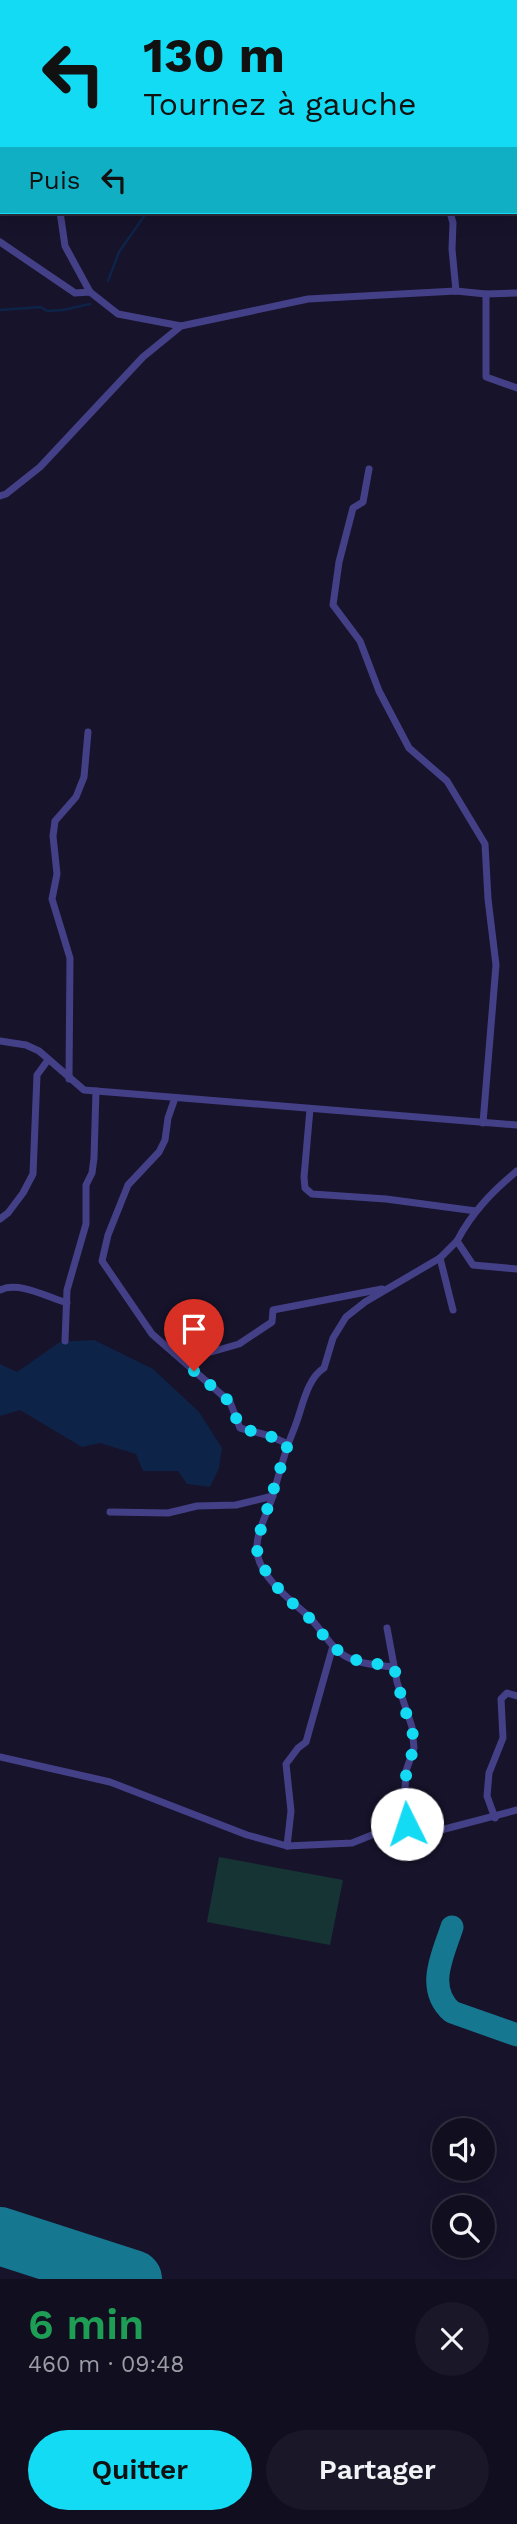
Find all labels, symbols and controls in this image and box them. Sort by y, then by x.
text: 130 m [143,26,285,84]
icon: left [28,28,119,119]
text: Tournez à gauche [143,85,416,123]
icon: left [95,161,133,199]
text: Puis [28,165,81,195]
pin [164,1299,224,1371]
icon: arrive [175,1310,213,1348]
position arrow [370,1787,444,1861]
map controls [432,2118,495,2258]
button: sound [432,2118,495,2181]
button: search [432,2195,495,2258]
text: 6 min [28,2300,144,2349]
button: close [415,2302,489,2376]
text: 460 m · 09:48 [28,2351,185,2378]
button: Quitter [28,2430,252,2510]
button: Partager [266,2430,489,2510]

